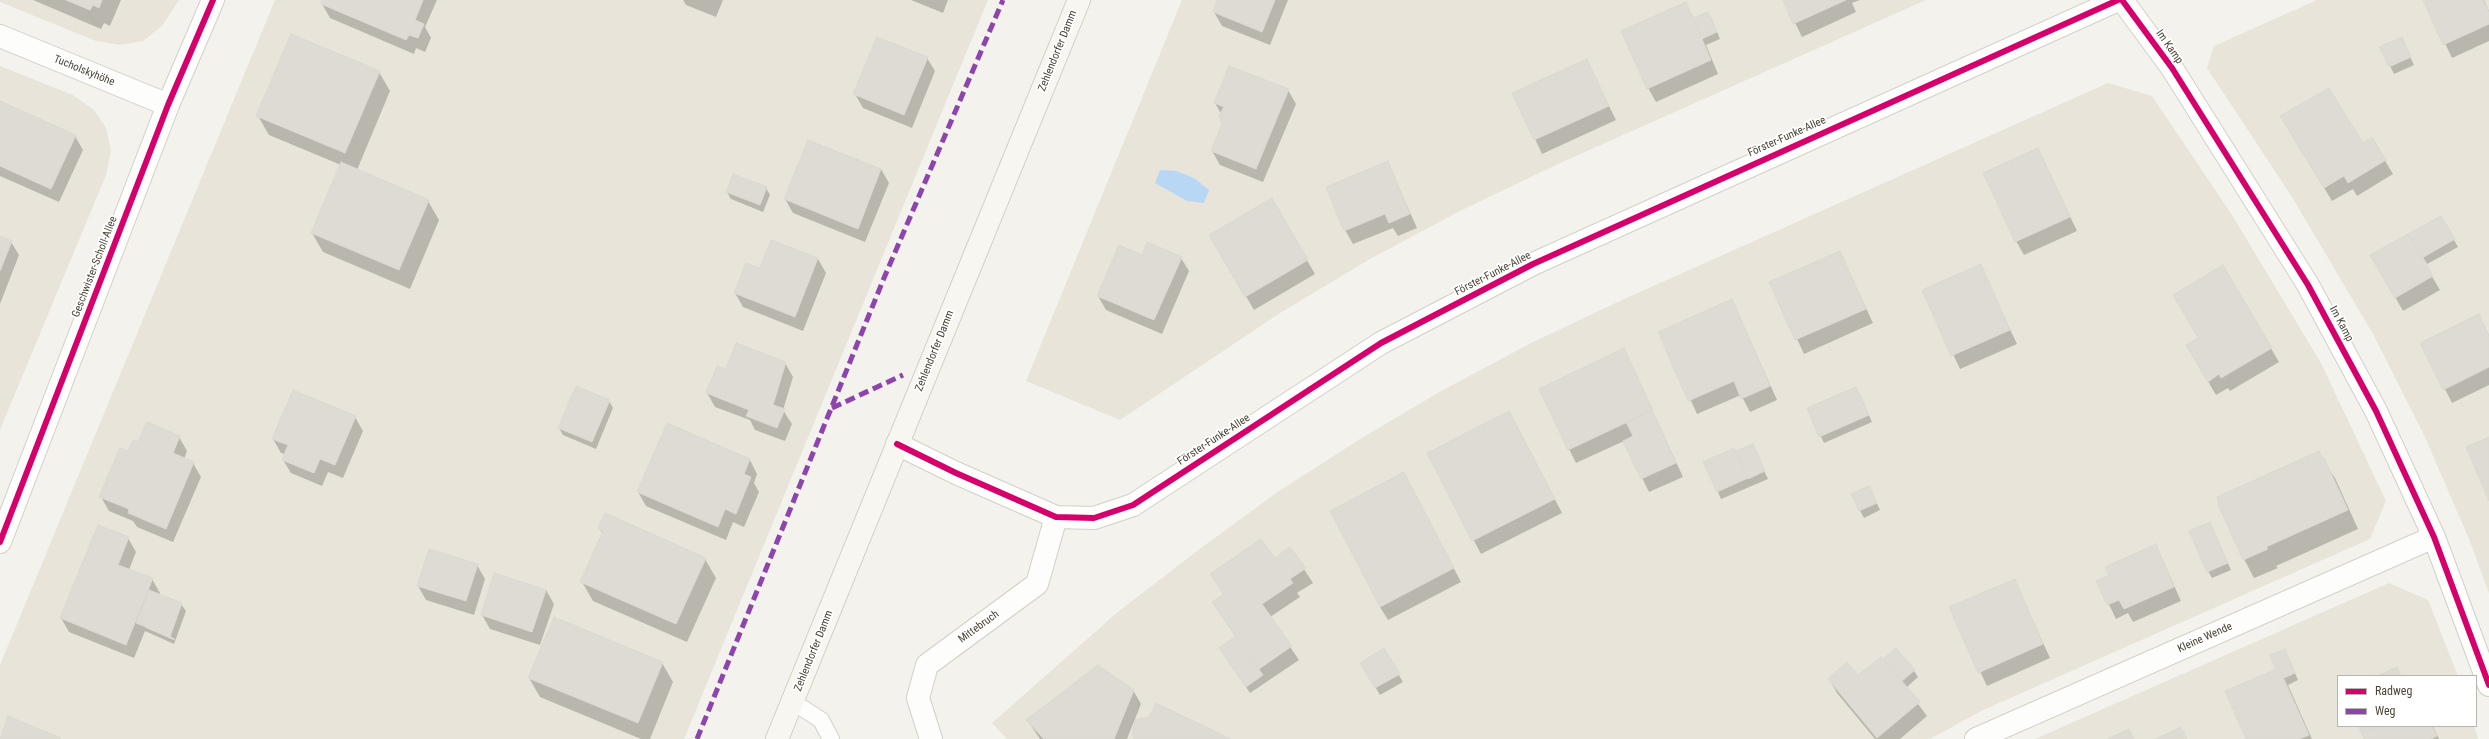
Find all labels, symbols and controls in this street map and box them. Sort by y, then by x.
street label: Zehlendorfer Damm [1036,9,1080,93]
street label: Im Kamp [2153,27,2185,67]
street label: Tucholskyhöhe [51,53,117,89]
street label: Förster-Funke-Allee [1746,114,1828,160]
street label: Geschwister-Scholl-Allee [70,215,120,319]
street label: Förster-Funke-Allee [1453,249,1533,299]
street label: Im Kamp [2326,304,2356,344]
street label: Zehlendorfer Damm [913,309,957,393]
street label: Förster-Funke-Allee [1175,412,1253,468]
street label: Mittebruch [956,608,1002,646]
street label: Zehlendorfer Damm [792,609,836,693]
street label: Kleine Wende [2176,620,2234,656]
legend [2337,675,2477,727]
text: Radweg [2375,684,2412,698]
text: Weg [2375,704,2396,718]

